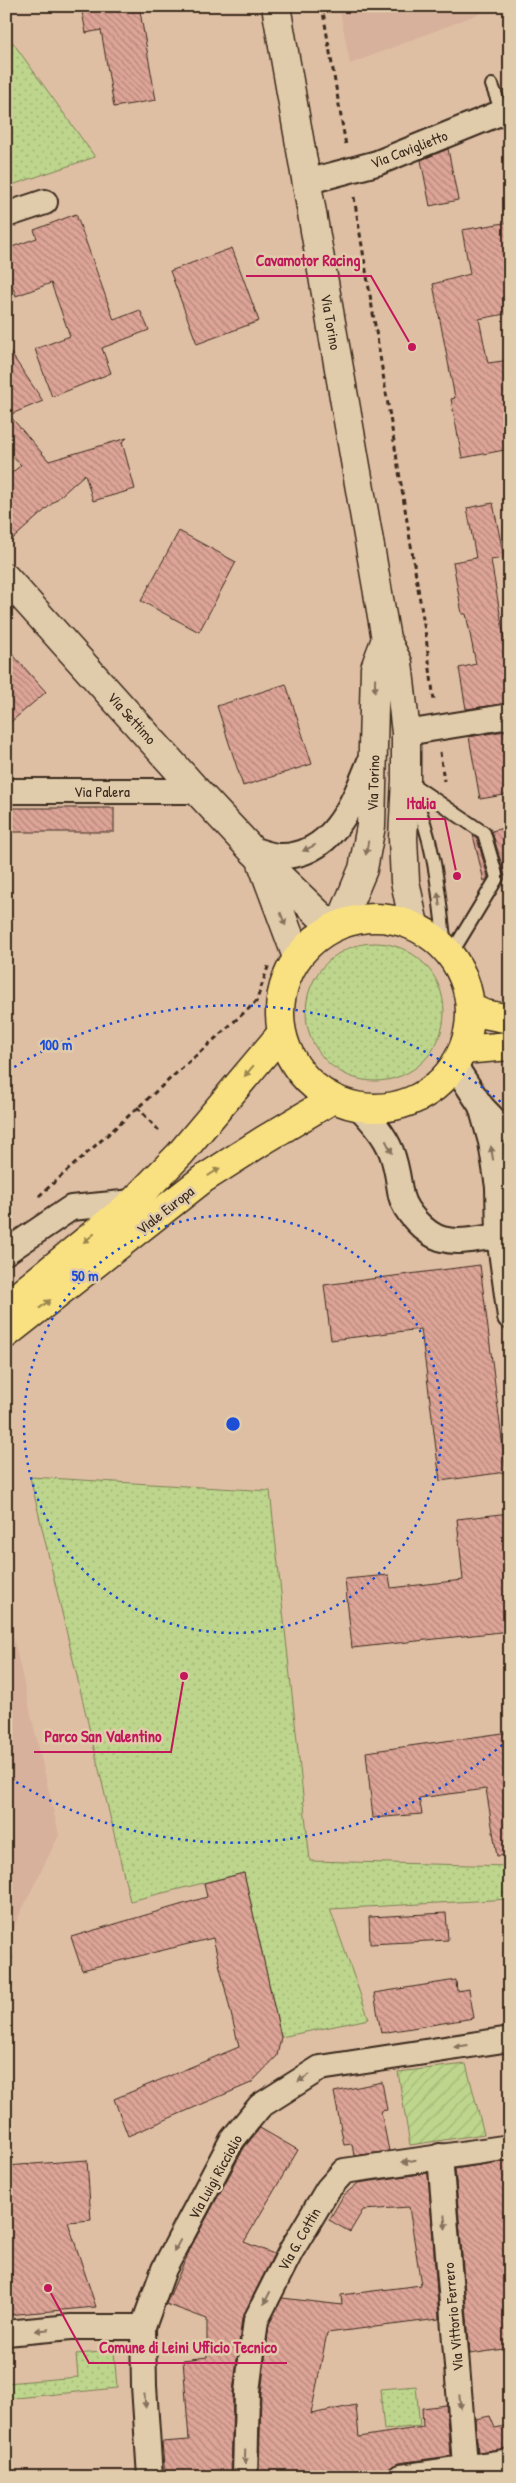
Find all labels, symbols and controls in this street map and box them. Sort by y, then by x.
street label: Via Caviglietto [367,125,451,173]
callout: Cavamotor Racing [246,245,371,276]
text: Cavamotor Racing [256,249,360,272]
street label: Via Torino [316,293,346,351]
one-way arrow [371,678,379,694]
street label: Via Settimo [103,687,161,749]
street label: Via Torino [362,755,384,811]
street label: Via Palera [74,781,130,802]
callout: Italia [396,788,445,819]
text: Italia [406,792,437,814]
one-way arrow [362,840,370,856]
one-way arrow [302,844,316,852]
one-way arrow [435,891,443,907]
one-way arrow [279,912,287,927]
text: 100 m [40,1034,72,1055]
one-way arrow [244,1065,255,1078]
one-way arrow [385,1140,393,1154]
one-way arrow [488,1144,496,1160]
one-way arrow [208,1167,221,1177]
street label: Viale Europa [132,1181,198,1239]
one-way arrow [83,1233,96,1244]
text: 50 m [72,1265,98,1286]
one-way arrow [38,1299,51,1309]
centre of rings [224,1415,242,1433]
callout: Parco San Valentino [34,1721,171,1752]
text: Parco San Valentino [45,1725,162,1747]
one-way arrow [453,2042,469,2050]
one-way arrow [297,2074,310,2083]
street label: Via Luigi Ricciolio [183,2131,247,2223]
one-way arrow [401,2157,417,2165]
street label: Via G. Cottin [272,2203,326,2274]
one-way arrow [442,2215,450,2231]
one-way arrow [173,2238,181,2253]
street label: Via Vittorio Ferrero [438,2262,468,2372]
one-way arrow [263,2291,271,2305]
one-way arrow [33,2326,49,2334]
callout: Comune di Leini Ufficio Tecnico [89,2332,287,2363]
text: Comune di Leini Ufficio Tecnico [99,2336,278,2358]
one-way arrow [141,2393,149,2409]
one-way arrow [457,2394,465,2410]
one-way arrow [241,2449,249,2465]

